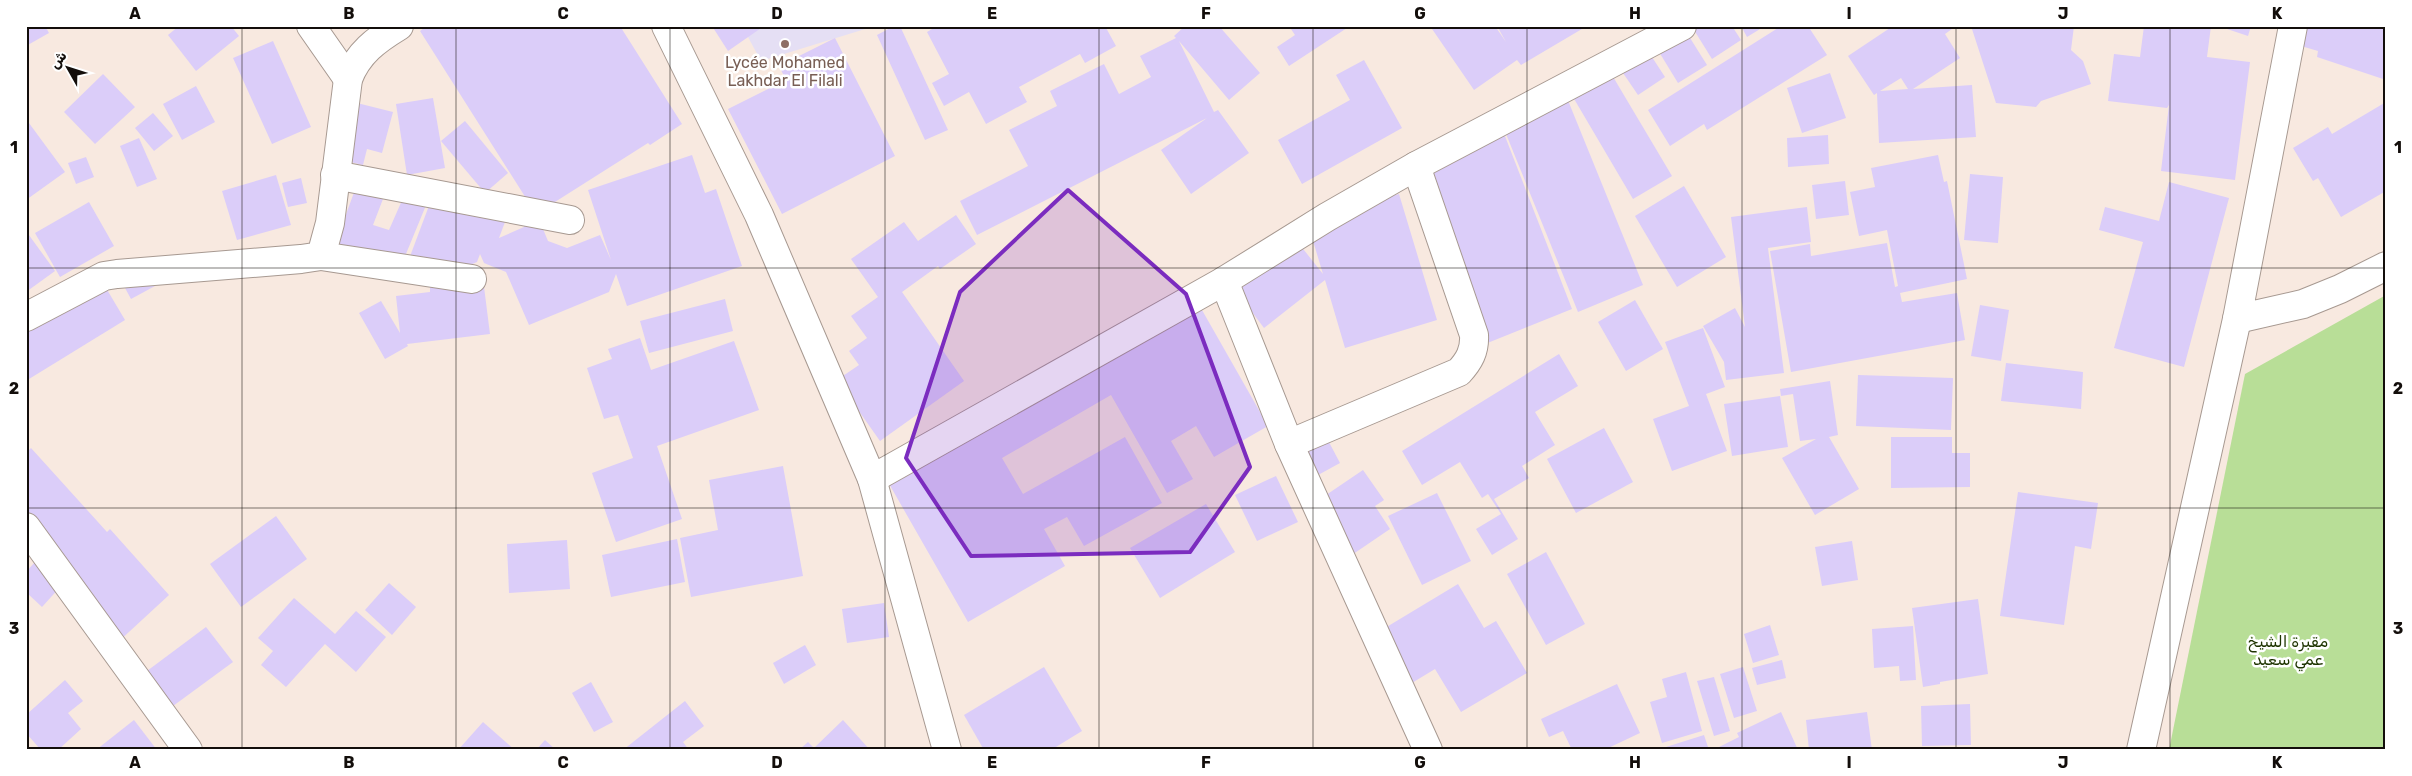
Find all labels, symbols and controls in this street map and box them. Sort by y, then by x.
text: A [129,4,141,23]
text: B [343,4,355,23]
text: C [557,4,569,23]
text: D [771,4,783,23]
text: E [987,4,997,23]
text: F [1201,4,1211,23]
text: G [1414,4,1426,23]
text: H [1629,4,1641,23]
text: I [1846,4,1852,23]
text: J [2058,4,2068,23]
text: K [2272,4,2283,23]
marker: Lycée Mohamed Lakhdar El Filali [779,38,791,50]
north arrow [42,42,92,92]
text: ش [46,48,71,72]
place label: Lycée Mohamed Lakhdar El Filali [725,53,845,90]
text: 1 [10,138,18,157]
text: 1 [2394,138,2402,157]
text: 2 [9,379,19,398]
text: 2 [2393,379,2403,398]
text: 3 [9,619,19,638]
text: 3 [2393,619,2403,638]
park label: مقبرة الشيخ عمي سعيد [2248,632,2328,672]
text: A [129,753,141,772]
text: B [343,753,355,772]
text: C [557,753,569,772]
text: D [771,753,783,772]
text: E [987,753,997,772]
text: F [1201,753,1211,772]
text: G [1414,753,1426,772]
text: H [1629,753,1641,772]
text: I [1846,753,1852,772]
text: J [2058,753,2068,772]
text: K [2272,753,2283,772]

